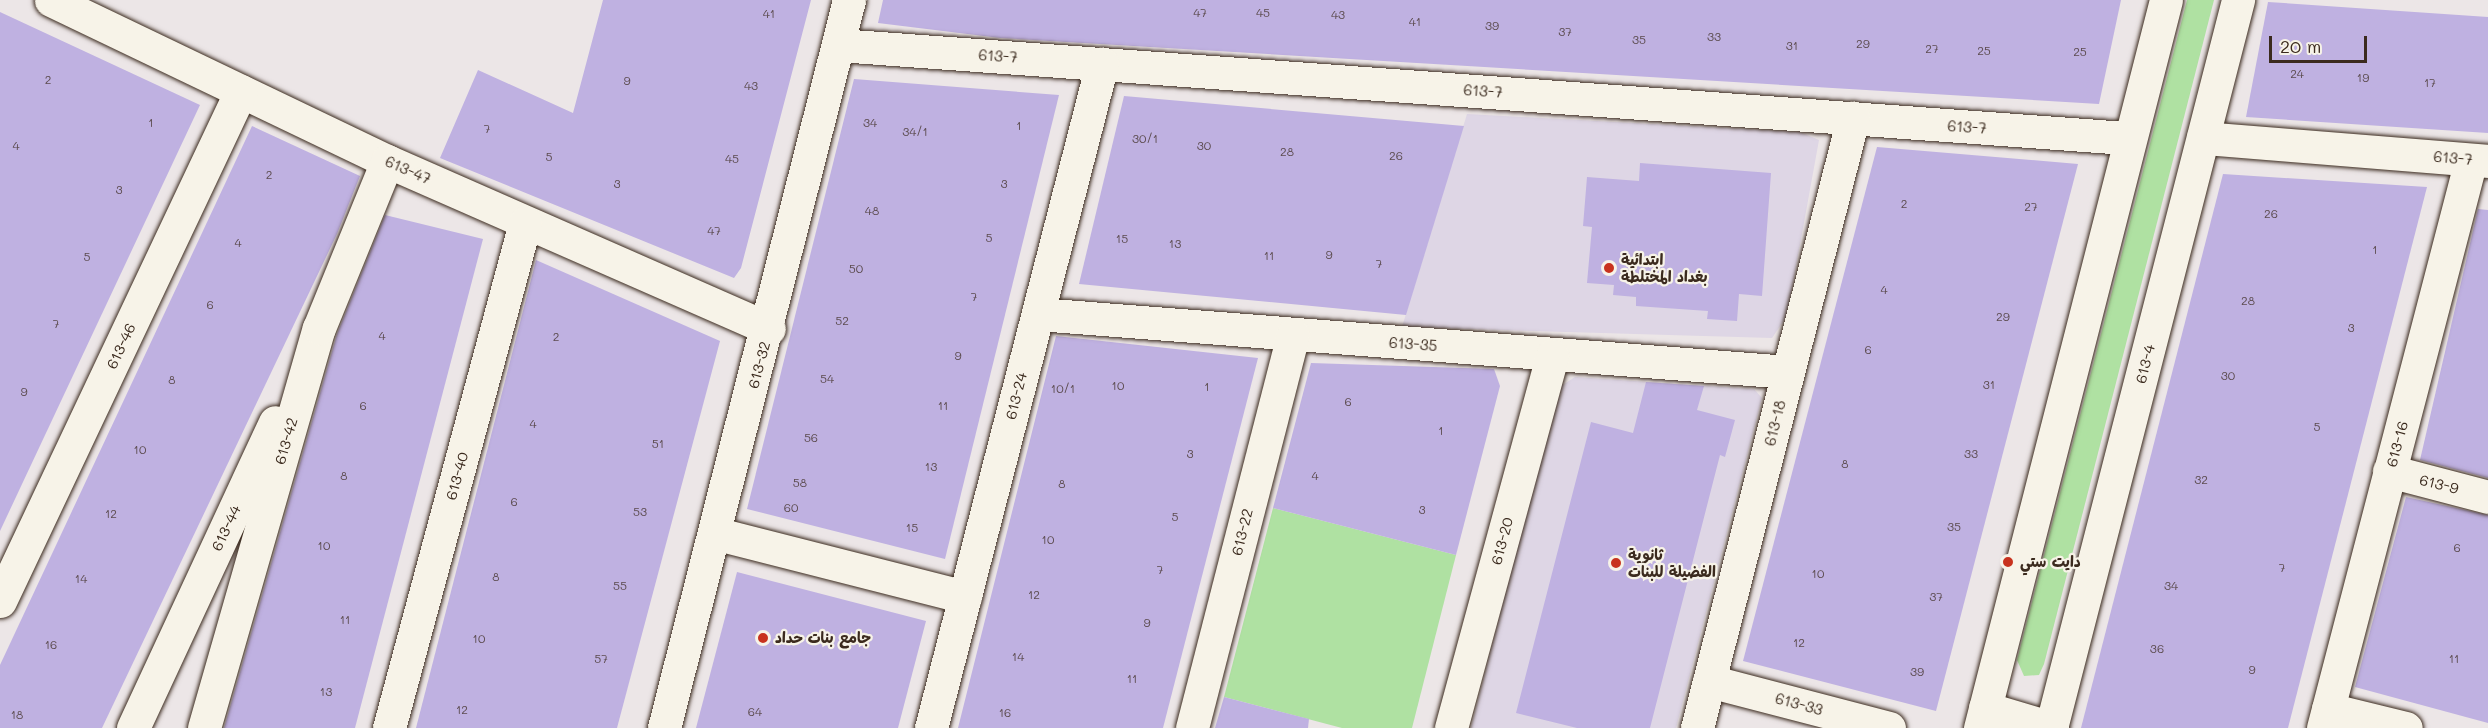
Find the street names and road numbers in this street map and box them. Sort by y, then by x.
street label: 613-7 [978,46,1018,66]
street label: 613-7 [1463,81,1503,101]
street label: 613-7 [1947,117,1987,137]
street label: 613-7 [2433,147,2473,169]
street label: 613-47 [382,152,434,188]
street label: 613-46 [103,320,139,372]
street label: 613-35 [1388,333,1438,355]
street label: 613-32 [744,339,774,391]
street label: 613-4 [2131,343,2159,385]
street label: 613-24 [1001,371,1031,421]
street label: 613-18 [1761,398,1789,448]
street label: 613-42 [271,415,301,467]
street label: 613-16 [2382,419,2412,469]
street label: 613-40 [442,450,472,502]
street label: 613-9 [2418,470,2460,498]
street label: 613-44 [208,502,244,554]
street label: 613-22 [1228,507,1256,557]
street label: 613-20 [1487,515,1517,567]
street label: 613-33 [1773,689,1825,719]

